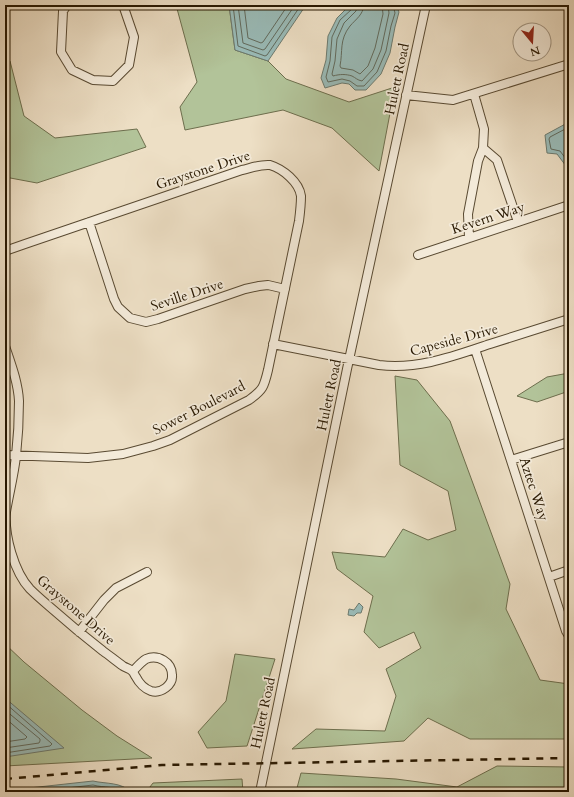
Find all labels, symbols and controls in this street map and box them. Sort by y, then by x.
north arrow [512,22,552,62]
street label: Hulett Road [380,41,414,117]
text: N [528,42,542,60]
street label: Graystone Drive [153,146,253,194]
street label: Kevern Way [449,197,528,239]
street label: Seville Drive [148,274,226,316]
street label: Capeside Drive [408,319,500,361]
street label: Hulett Road [312,357,346,433]
street label: Sower Boulevard [150,376,249,439]
street label: Aztec Way [515,455,553,524]
street label: Graystone Drive [33,571,119,649]
street label: Hulett Road [246,675,280,751]

